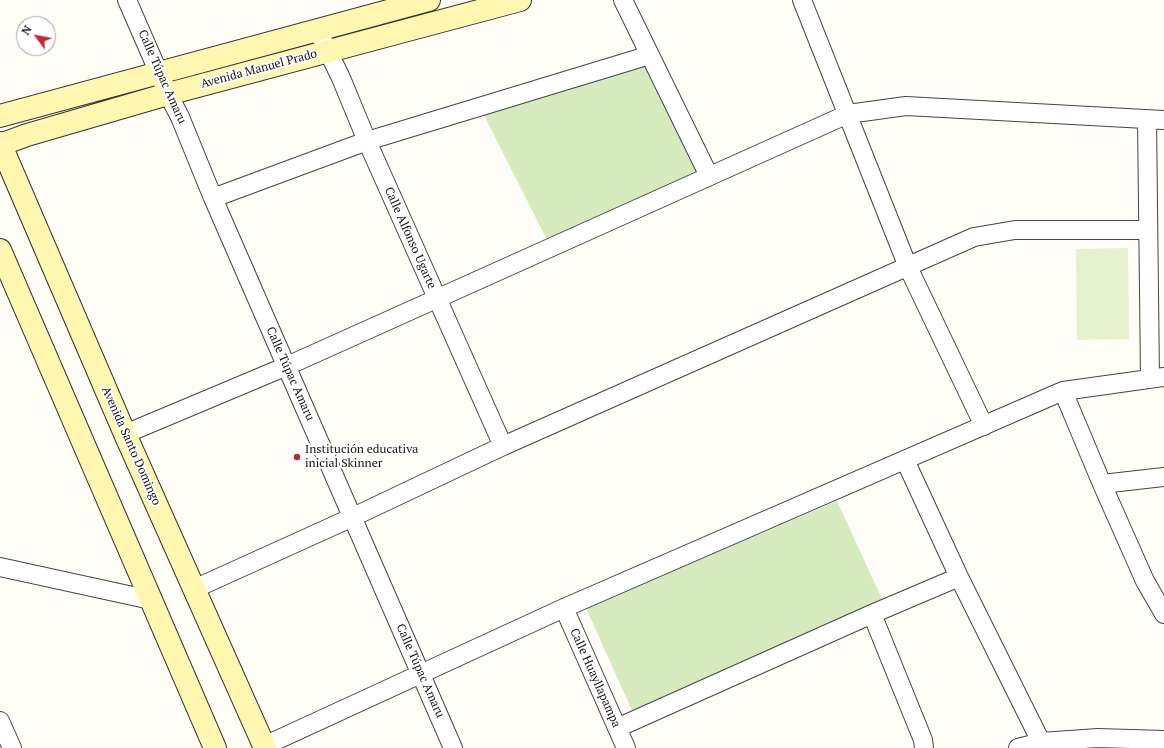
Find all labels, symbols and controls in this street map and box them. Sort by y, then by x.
north arrow [16,16,56,56]
text: N [19,23,35,37]
street label: Calle Túpac Amaru [135,28,189,126]
street label: Avenida Manuel Prado [199,47,319,91]
street label: Calle Alfonso Ugarte [381,185,439,291]
street label: Calle Túpac Amaru [263,325,317,423]
street label: Avenida Santo Domingo [98,384,164,508]
place label: Institución educativa inicial Skinner [305,443,418,471]
marker: Institución educativa inicial Skinner [292,452,302,462]
street label: Calle Túpac Amaru [393,622,447,720]
street label: Calle Huayllapampa [567,626,623,730]

